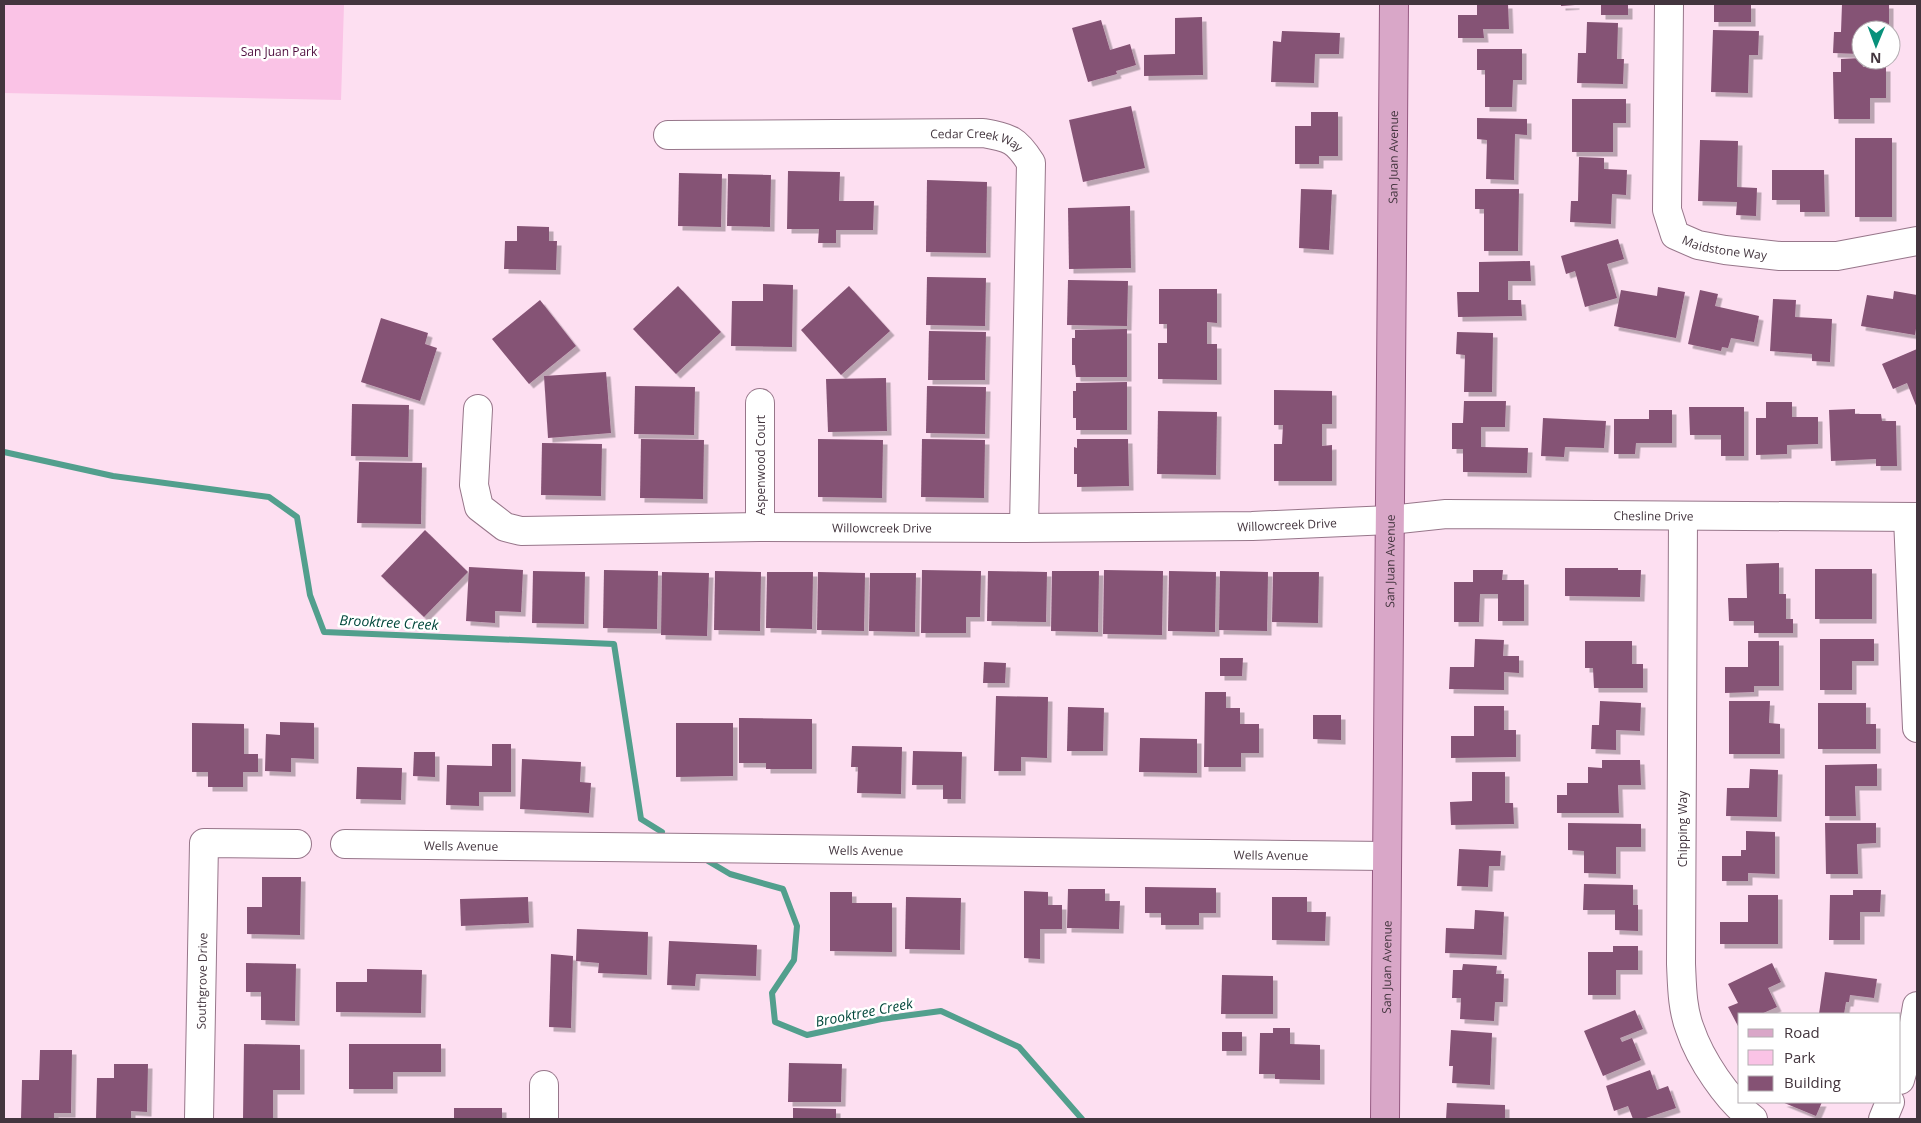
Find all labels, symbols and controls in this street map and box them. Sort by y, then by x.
north arrow [1851,20,1901,70]
park label: San Juan Park [241,43,318,60]
text: N [1870,49,1882,68]
street label: San Juan Avenue [1384,110,1402,204]
street label: Cedar Creek Way [930,124,1028,156]
street label: Maidstone Way [1680,231,1769,263]
street label: Aspenwood Court [752,415,769,515]
street label: Chesline Drive [1613,507,1694,524]
street label: Willowcreek Drive [1237,514,1337,535]
street label: San Juan Avenue [1381,514,1398,608]
street label: Willowcreek Drive [832,519,932,536]
water label: Brooktree Creek [339,610,440,634]
street label: Chipping Way [1674,790,1691,867]
street label: Wells Avenue [424,836,499,854]
street label: Wells Avenue [829,841,904,859]
street label: Wells Avenue [1234,846,1309,864]
street label: San Juan Avenue [1377,920,1395,1014]
street label: Southgrove Drive [192,932,211,1030]
water label: Brooktree Creek [814,993,915,1031]
legend [1738,1013,1901,1103]
text: Road [1784,1022,1820,1042]
text: Park [1784,1047,1815,1067]
text: Building [1784,1072,1841,1092]

